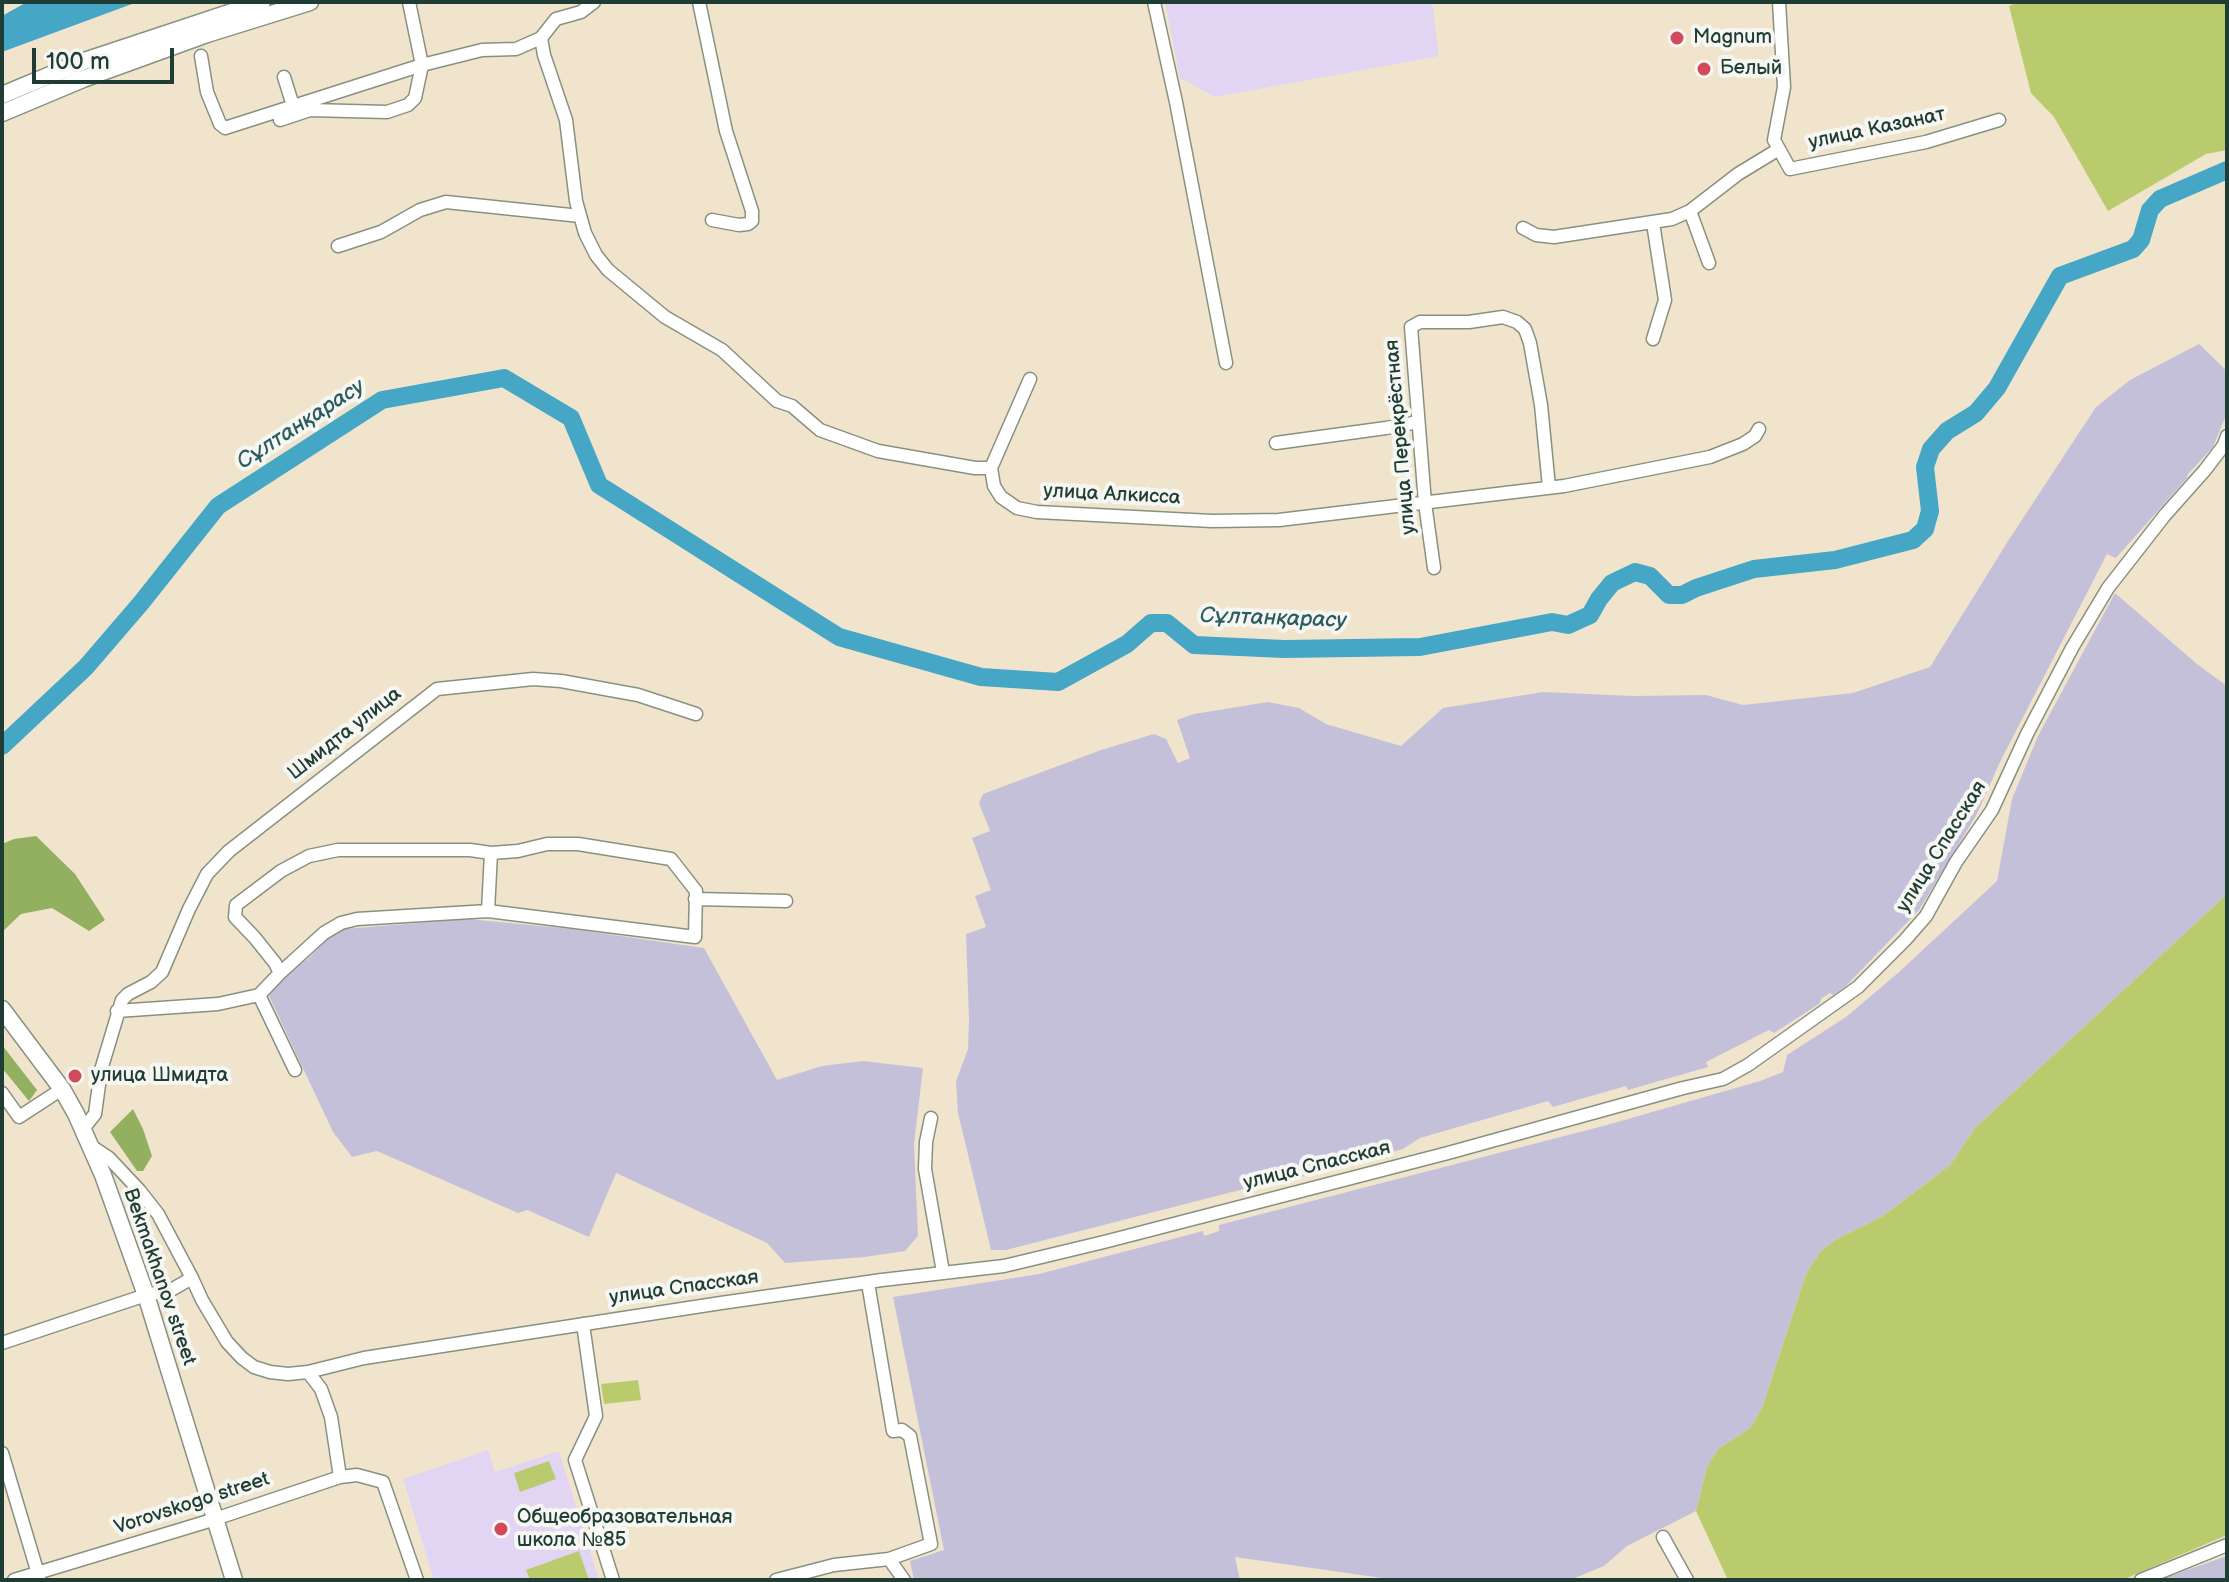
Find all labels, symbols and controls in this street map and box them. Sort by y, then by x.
place label: Magnum [1693,26,1772,50]
marker: Magnum [1668,29,1686,47]
scale bar [36,32,178,82]
text: 100 m [46,47,110,76]
place label: Белый [1720,57,1782,81]
marker: Белый [1695,60,1713,78]
street label: улица Казанат [1806,103,1948,155]
street label: улица Перекрёстная [1381,339,1421,535]
water label: Сұлтанқарасу [232,374,370,476]
street label: улица Алкисса [1043,479,1181,511]
water label: Сұлтанқарасу [1199,603,1347,635]
street label: Шмидта улица [284,682,406,786]
street label: улица Спасская [1892,777,1992,917]
place label: улица Шмидта [91,1064,228,1088]
marker: улица Шмидта [66,1067,84,1085]
street label: улица Спасская [1241,1136,1393,1196]
street label: Bekmakhanov street [117,1185,201,1369]
street label: улица Спасская [608,1266,760,1310]
street label: Vorovskogo street [111,1468,273,1540]
place label: Общеобразовательная школа №85 [517,1506,733,1553]
marker: Общеобразовательная школа №85 [492,1520,510,1538]

